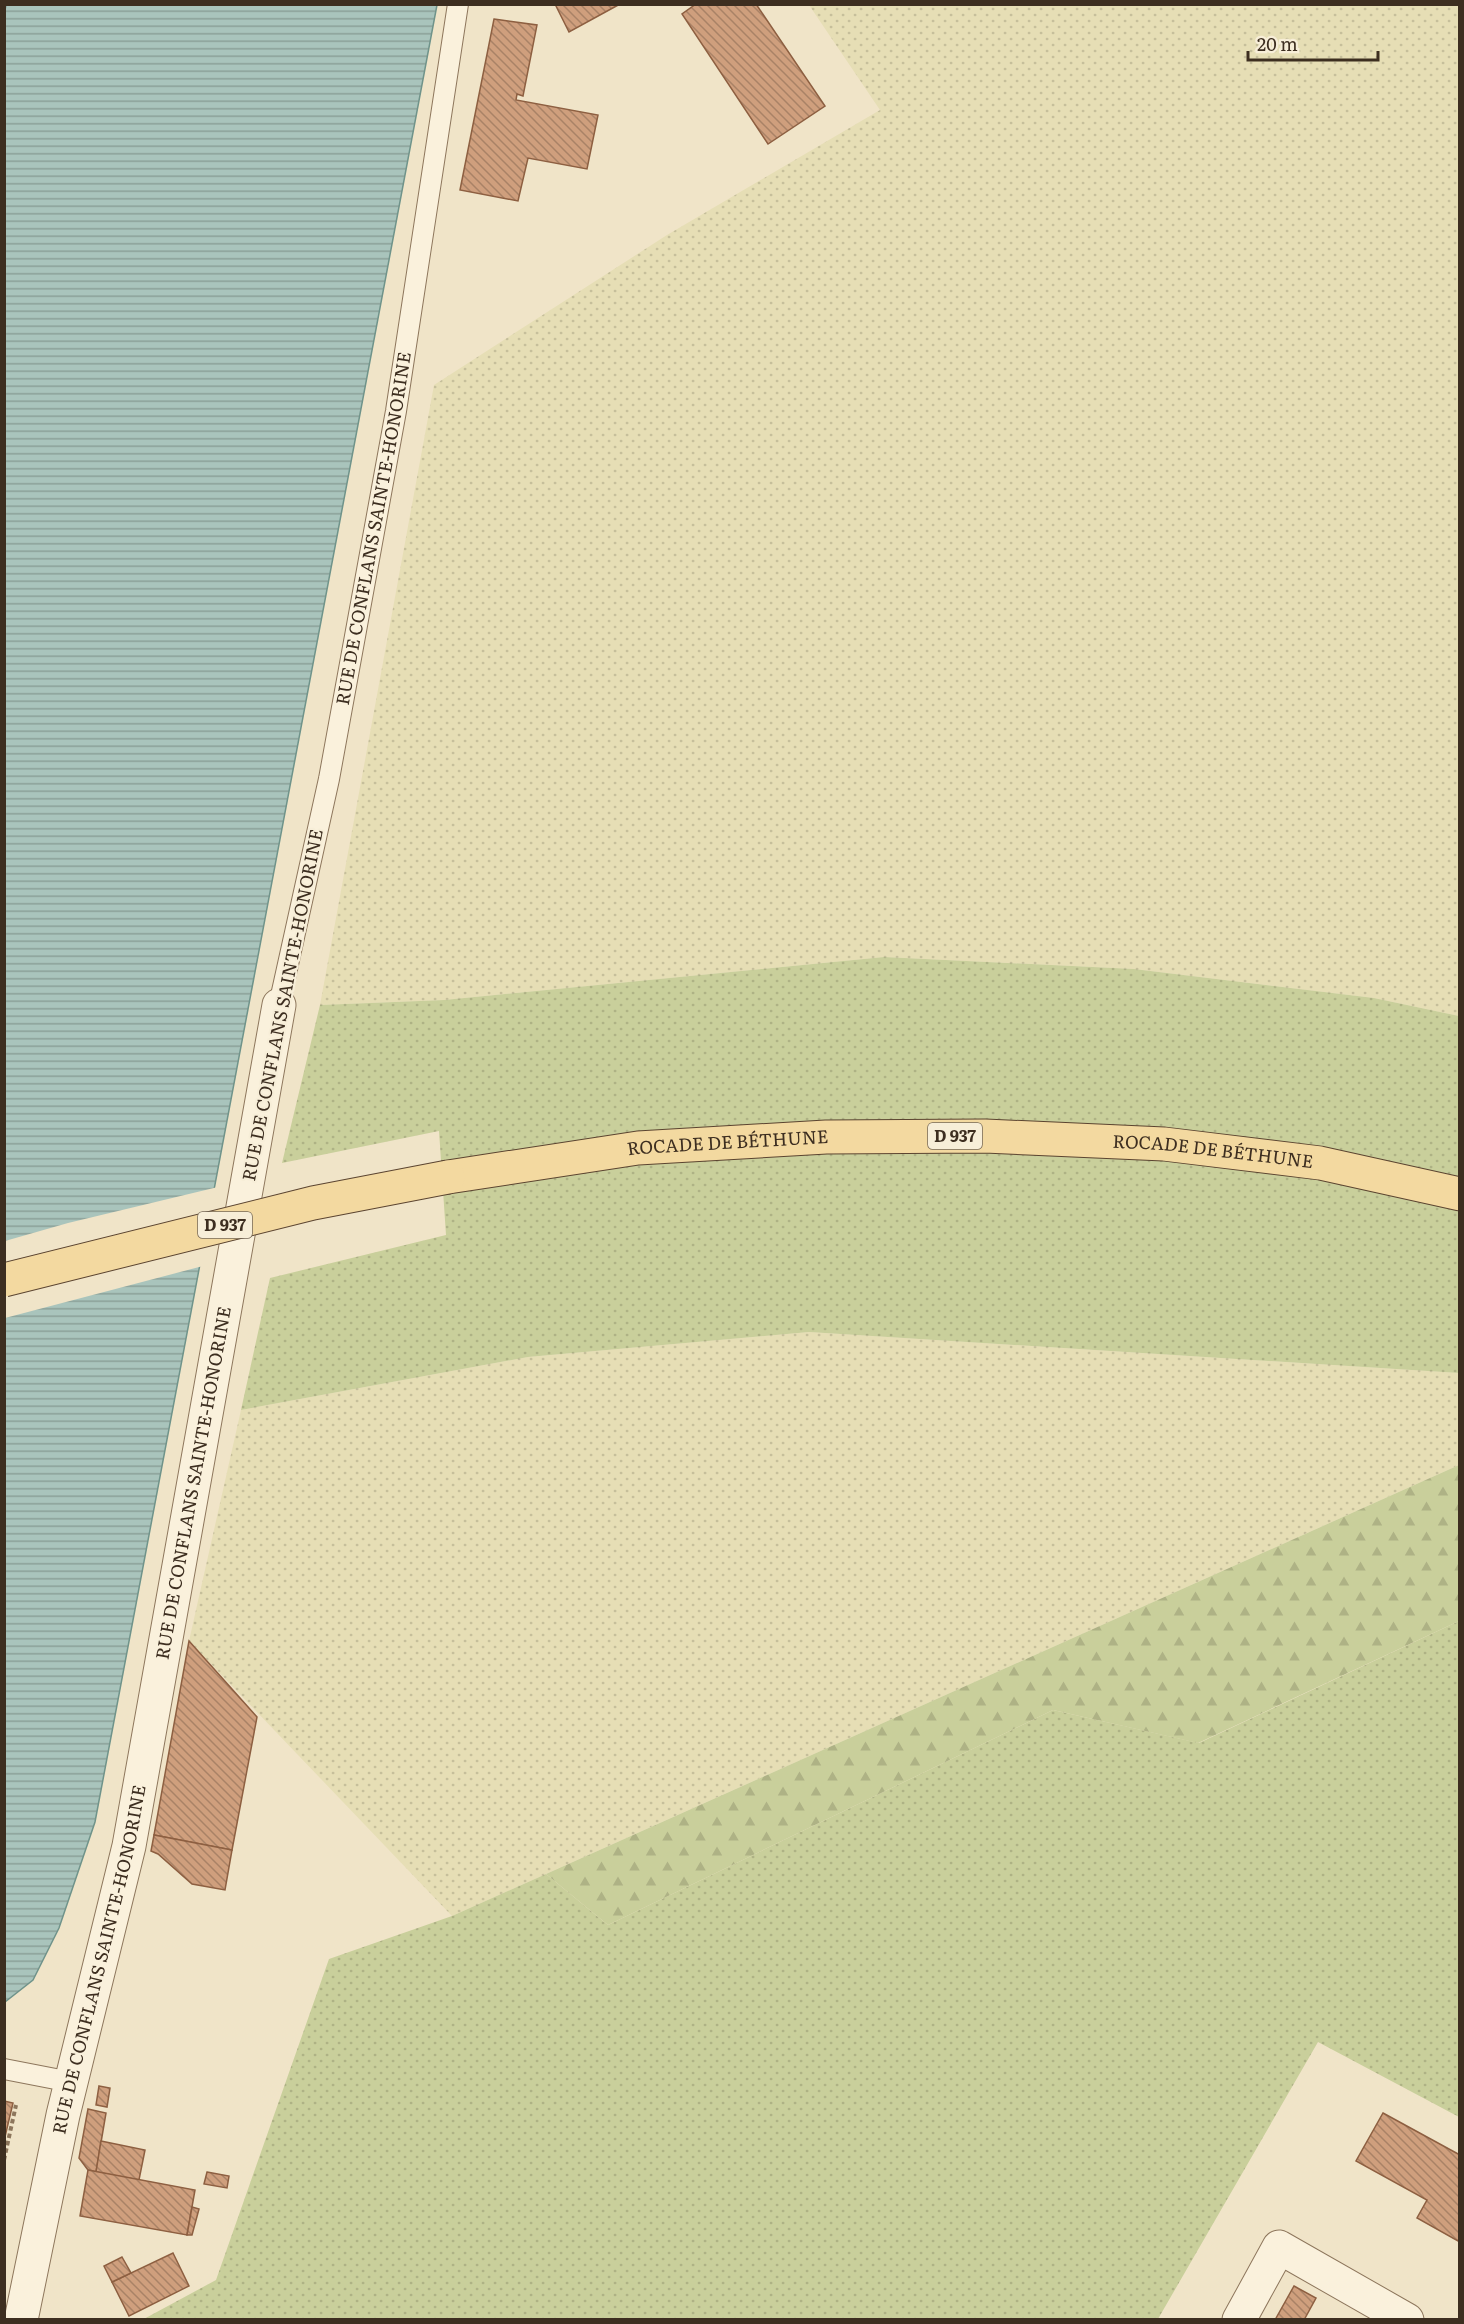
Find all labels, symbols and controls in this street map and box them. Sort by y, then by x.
scale bar [1248,24,1378,62]
text: 20 m [1257,30,1298,57]
street label: RUE DE CONFLANS SAINTE-HONORINE [328,350,417,707]
street label: RUE DE CONFLANS SAINTE-HONORINE [234,826,329,1183]
street label: ROCADE DE BÉTHUNE [625,1122,829,1162]
road number: D 937 [928,1123,982,1149]
street label: ROCADE DE BÉTHUNE [1112,1127,1315,1174]
road number: D 937 [198,1212,252,1238]
street label: RUE DE CONFLANS SAINTE-HONORINE [148,1304,237,1661]
street label: RUE DE CONFLANS SAINTE-HONORINE [44,1782,152,2136]

